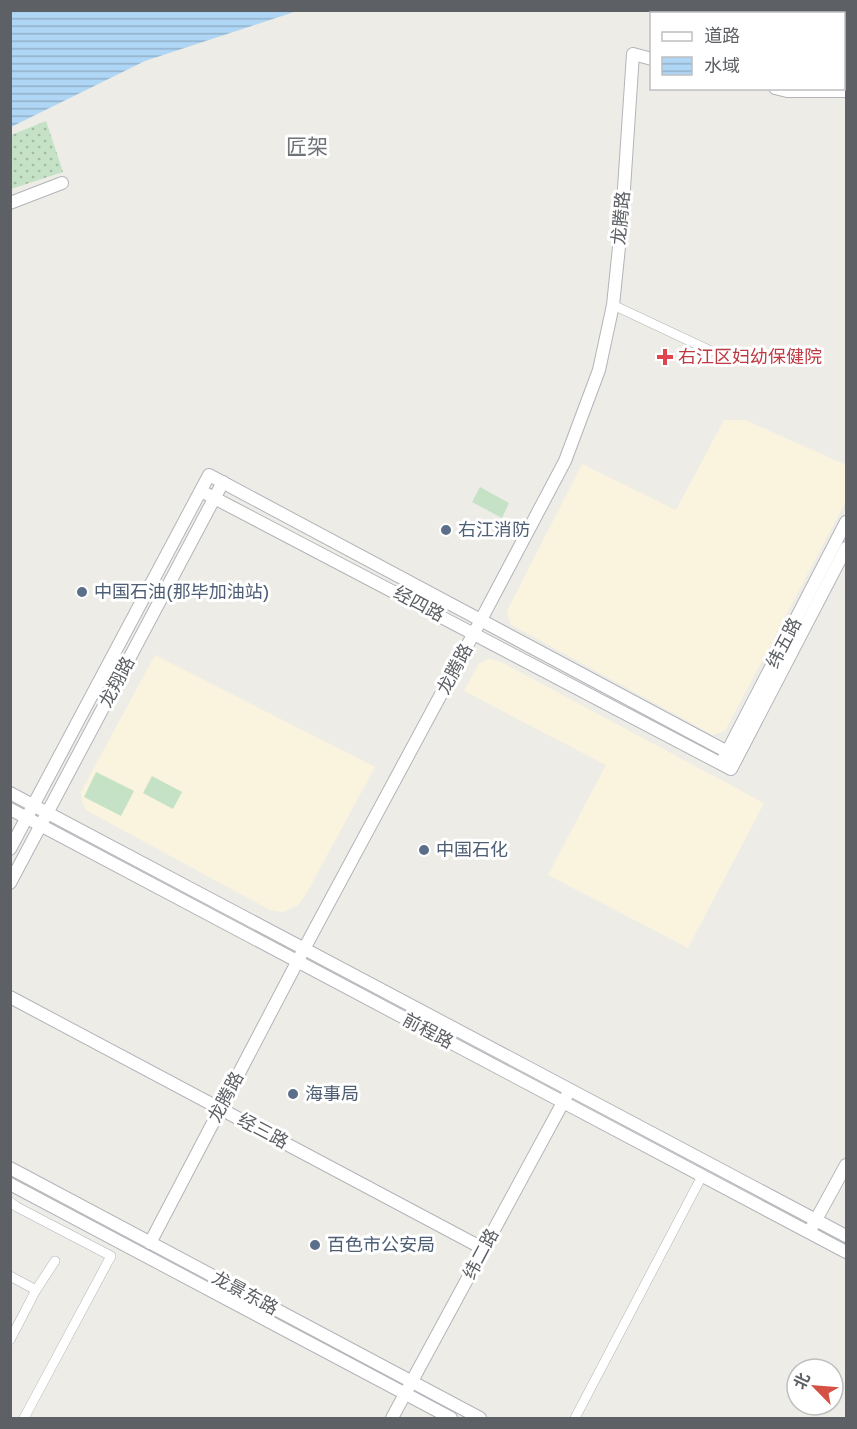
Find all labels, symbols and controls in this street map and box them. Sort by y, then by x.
legend [650,12,845,90]
text: 道路 [704,24,740,46]
text: 水域 [704,54,740,76]
district label: 匠架 [286,133,328,159]
street label: 龙腾路 [607,190,633,246]
place label: 右江区妇幼保健院 [678,345,822,367]
marker: 右江区妇幼保健院 [656,348,674,366]
place label: 右江消防 [458,518,530,540]
marker: 右江消防 [439,523,453,537]
place label: 中国石油(那毕加油站) [94,580,270,602]
street label: 经四路 [390,581,448,626]
marker: 中国石油(那毕加油站) [75,585,89,599]
street label: 纬五路 [761,613,805,672]
street label: 龙腾路 [432,640,477,698]
street label: 龙翔路 [94,653,139,711]
place label: 中国石化 [436,838,508,860]
marker: 中国石化 [417,843,431,857]
street label: 前程路 [399,1008,457,1053]
street label: 龙腾路 [203,1068,248,1126]
place label: 海事局 [305,1082,359,1104]
marker: 海事局 [286,1087,300,1101]
street label: 经三路 [234,1108,292,1153]
street label: 纬二路 [458,1225,503,1283]
place label: 百色市公安局 [327,1233,435,1255]
marker: 百色市公安局 [308,1238,322,1252]
street label: 龙景东路 [209,1266,282,1319]
north arrow [785,1357,845,1417]
text: 北 [789,1369,814,1392]

